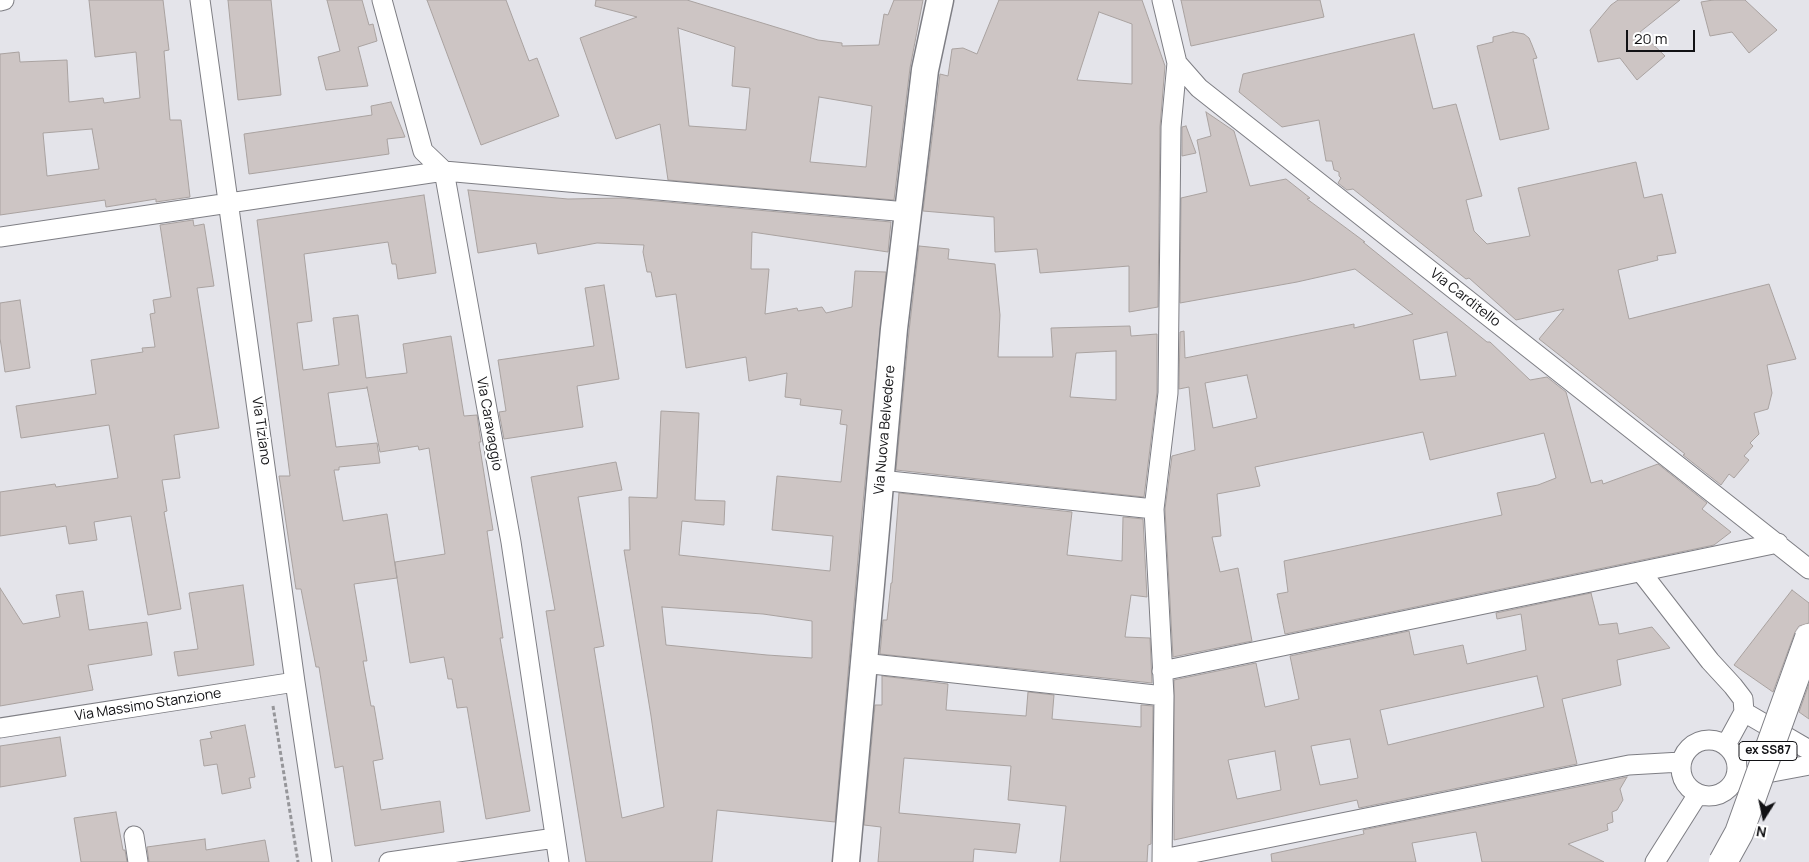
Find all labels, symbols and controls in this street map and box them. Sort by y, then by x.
scale bar [1629,20,1698,52]
text: 20 m [1634,28,1667,49]
street label: Via Carditello [1426,265,1504,331]
street label: Via Nuova Belvedere [871,365,899,495]
street label: Via Caravaggio [473,376,505,472]
street label: Via Tiziano [248,396,274,466]
street label: Via Massimo Stanzione [74,685,222,725]
road number: ex SS87 [1739,741,1797,760]
north arrow [1739,792,1789,842]
text: N [1755,822,1768,842]

